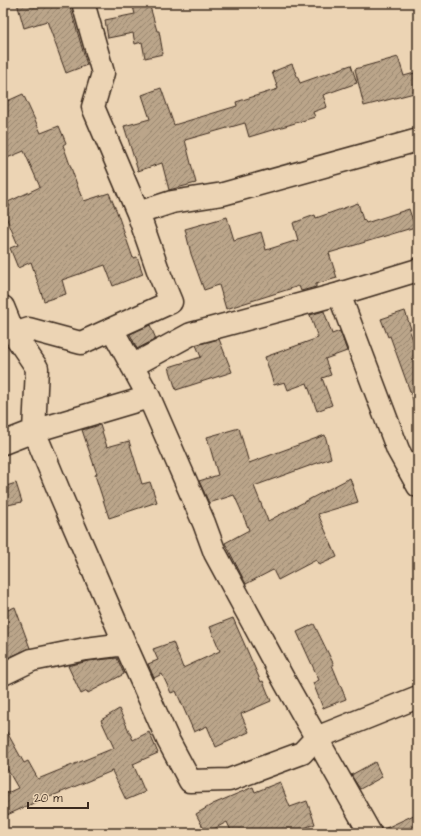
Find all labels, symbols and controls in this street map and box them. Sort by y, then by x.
scale bar [28,784,88,810]
text: 20 m [34,790,63,807]

